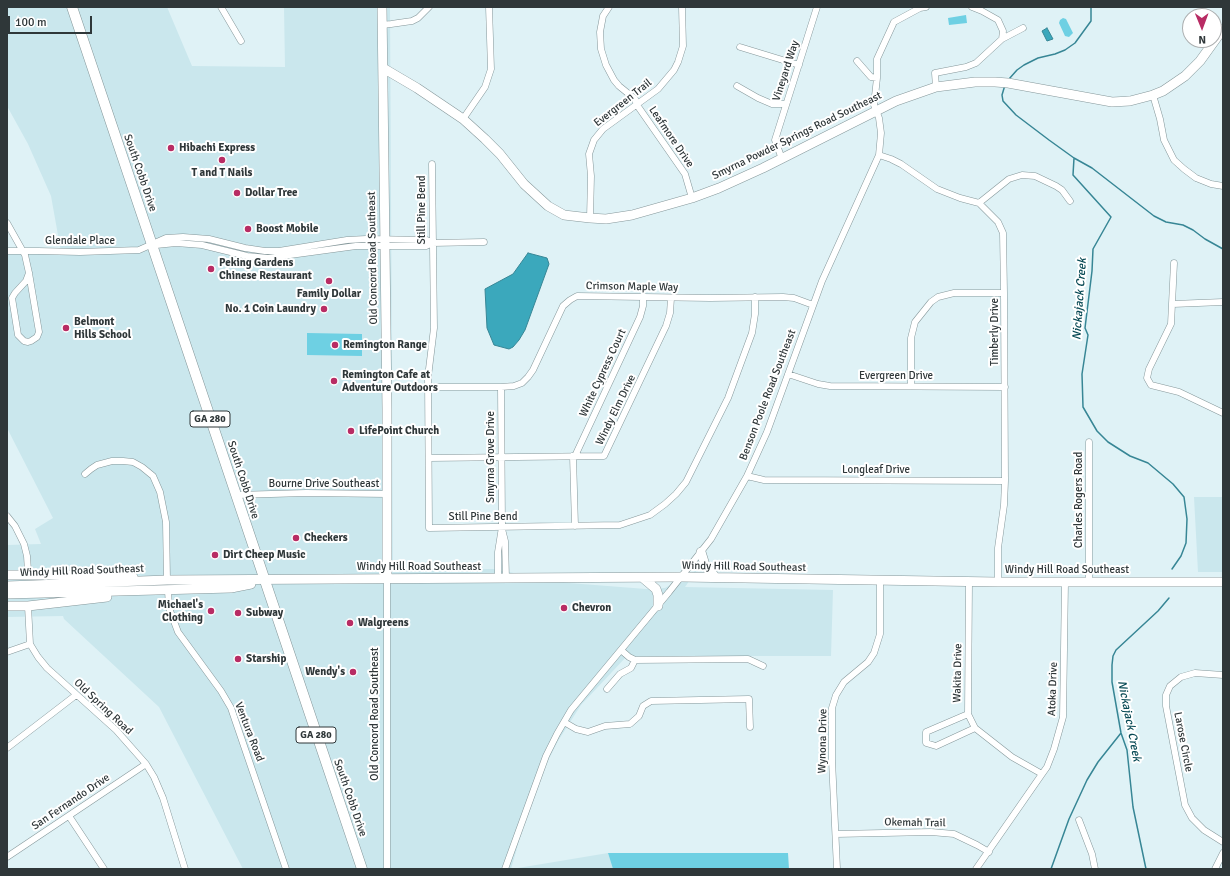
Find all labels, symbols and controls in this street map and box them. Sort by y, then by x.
scale bar [10,8,94,34]
north arrow [1182,8,1222,48]
text: 100 m [15,15,47,30]
text: N [1198,33,1206,46]
street label: Vineyard Way [770,39,802,103]
street label: Evergreen Trail [591,76,655,130]
street label: Smyrna Powder Springs Road Southeast [710,89,884,183]
street label: Leafmore Drive [646,104,696,170]
street label: South Cobb Drive [121,133,159,213]
place label: Hibachi Express [179,141,255,155]
marker: Hibachi Express [166,143,176,153]
marker: T and T Nails [217,155,227,165]
place label: T and T Nails [192,166,252,180]
street label: Still Pine Bend [415,176,429,244]
place label: Dollar Tree [245,186,298,200]
marker: Dollar Tree [232,188,242,198]
street label: Old Concord Road Southeast [365,191,381,325]
place label: Boost Mobile [256,222,319,236]
marker: Boost Mobile [243,224,253,234]
street label: Glendale Place [45,234,115,248]
place label: Peking Gardens Chinese Restaurant [219,256,312,282]
water label: Nickajack Creek [1070,257,1090,341]
marker: Peking Gardens Chinese Restaurant [206,264,216,274]
marker: Family Dollar [324,276,334,286]
street label: Crimson Maple Way [586,280,678,294]
place label: Family Dollar [297,287,361,301]
street label: Timberly Drive [988,298,1002,366]
place label: No. 1 Coin Laundry [225,302,316,316]
marker: No. 1 Coin Laundry [319,304,329,314]
place label: Belmont Hills School [74,315,131,341]
marker: Belmont Hills School [61,323,71,333]
street label: White Cypress Court [577,327,629,419]
street label: Benson Poole Road Southeast [737,328,799,462]
place label: Remington Range [343,338,427,352]
marker: Remington Range [330,340,340,350]
place label: Remington Cafe at Adventure Outdoors [342,368,438,394]
street label: Evergreen Drive [859,369,933,383]
street label: Windy Elm Drive [593,373,639,447]
marker: Remington Cafe at Adventure Outdoors [329,376,339,386]
road number: GA 280 [190,411,230,427]
street label: Smyrna Grove Drive [484,411,498,503]
place label: LifePoint Church [359,424,439,438]
marker: LifePoint Church [346,426,356,436]
street label: South Cobb Drive [224,439,262,521]
street label: Charles Rogers Road [1072,452,1086,548]
street label: Longleaf Drive [842,463,910,477]
street label: Bourne Drive Southeast [269,477,379,491]
street label: Still Pine Bend [449,510,517,524]
place label: Checkers [304,531,348,545]
marker: Checkers [291,533,301,543]
place label: Dirt Cheep Music [223,548,305,562]
marker: Dirt Cheep Music [210,550,220,560]
street label: Windy Hill Road Southeast [682,559,806,575]
street label: Windy Hill Road Southeast [357,560,481,574]
street label: Windy Hill Road Southeast [20,562,144,580]
street label: Windy Hill Road Southeast [1005,563,1129,577]
place label: Michael's Clothing [158,598,203,624]
place label: Chevron [572,601,611,615]
marker: Chevron [559,603,569,613]
marker: Michael's Clothing [206,606,216,616]
place label: Subway [246,606,283,620]
marker: Subway [233,608,243,618]
place label: Walgreens [358,616,409,630]
marker: Walgreens [345,618,355,628]
street label: Wakita Drive [951,643,965,703]
street label: Old Concord Road Southeast [368,647,382,781]
place label: Starship [246,652,286,666]
marker: Starship [233,654,243,664]
street label: Atoka Drive [1045,662,1061,716]
place label: Wendy's [305,665,345,679]
marker: Wendy's [348,667,358,677]
street label: Old Spring Road [71,676,135,738]
water label: Nickajack Creek [1114,679,1144,763]
street label: Ventura Road [232,700,266,764]
street label: Wynona Drive [816,709,830,773]
street label: Larose Circle [1171,711,1195,773]
road number: GA 280 [296,727,336,743]
street label: South Cobb Drive [331,758,369,838]
street label: San Fernando Drive [29,771,113,833]
street label: Okemah Trail [884,816,946,830]

